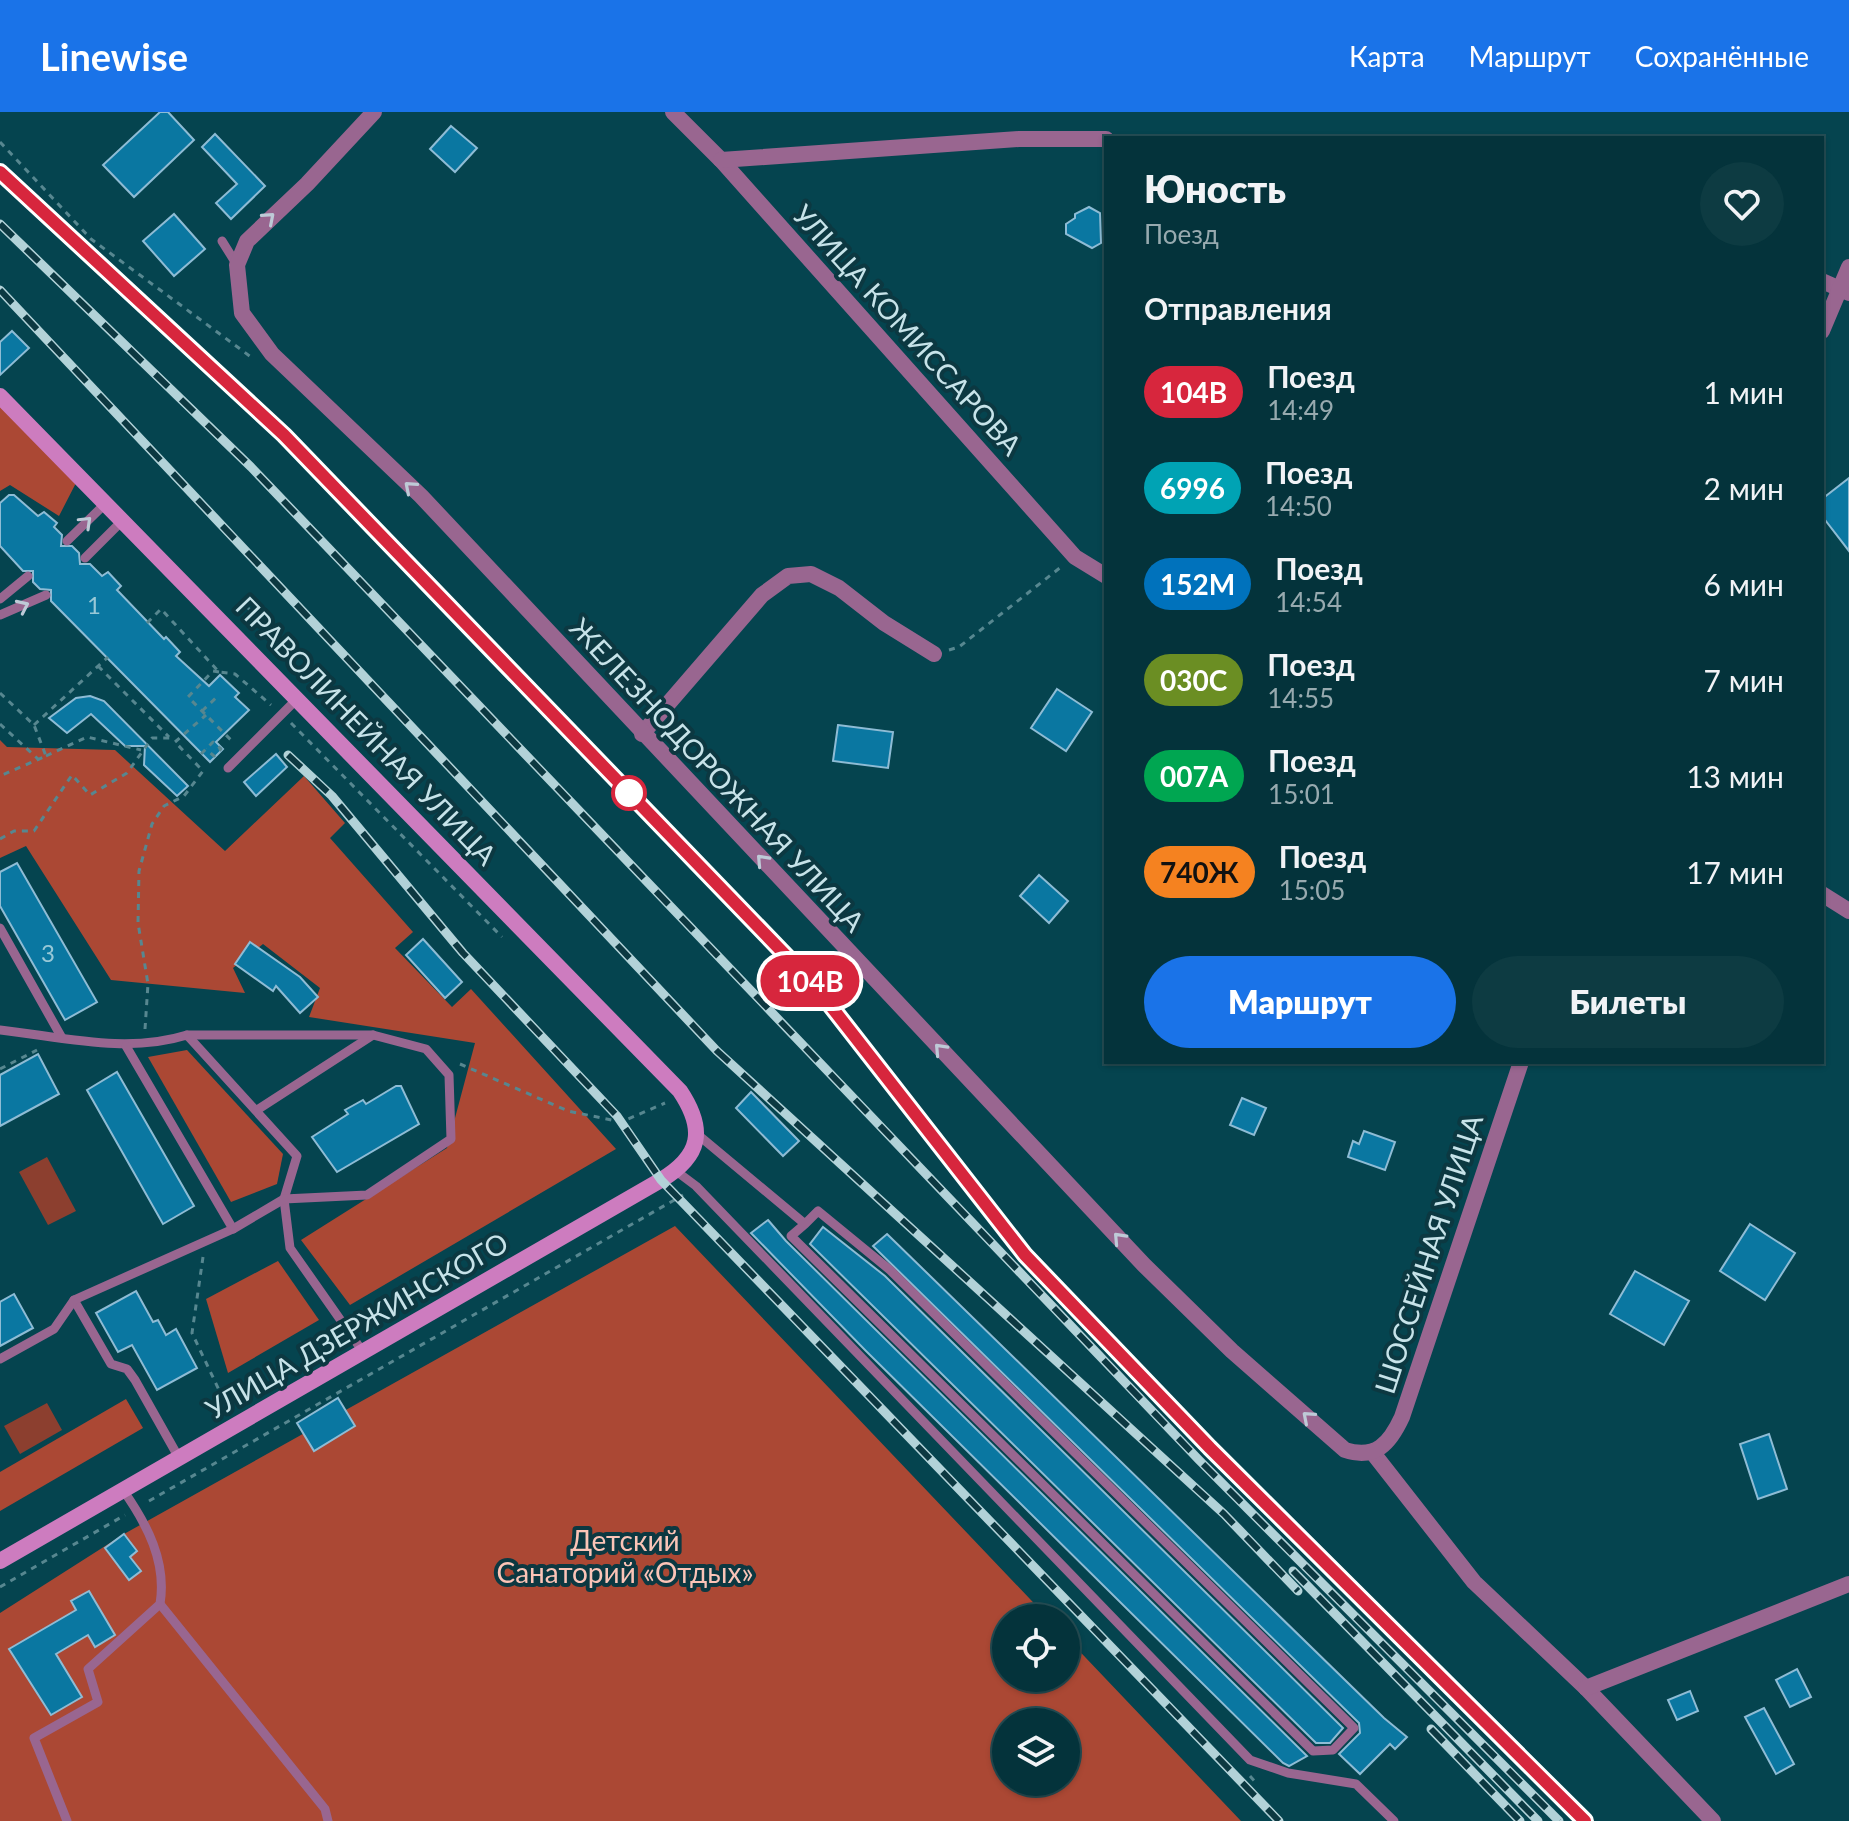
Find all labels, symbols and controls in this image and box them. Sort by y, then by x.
text: Linewise [40,33,188,79]
text: Карта [1349,39,1425,73]
text: Маршрут [1469,39,1591,73]
text: Сохранённые [1635,39,1809,73]
button: heart [1700,162,1784,246]
text: Юность [1144,165,1286,211]
street label: УЛИЦА КОМИССАРОВА [786,197,1029,462]
one-way arrow [260,214,275,228]
text: Поезд [1144,218,1219,250]
text: Отправления [1144,290,1332,326]
text: Поезд [1267,358,1355,394]
text: 1 мин [1704,374,1784,410]
text: 104В [1160,375,1227,409]
text: 14:49 [1267,394,1334,426]
text: Поезд [1265,454,1353,490]
text: 2 мин [1704,470,1784,506]
text: 6996 [1160,471,1225,505]
one-way arrow [404,482,419,496]
text: 14:50 [1265,490,1332,522]
one-way arrow [77,517,91,531]
text: Поезд [1275,550,1363,586]
text: 6 мин [1704,566,1784,602]
text: 152М [1160,567,1235,601]
text: 14:54 [1275,586,1342,618]
street label: ПРАВОЛИНЕЙНАЯ УЛИЦА [229,589,504,872]
house number: 1 [87,590,101,619]
one-way arrow [15,600,30,616]
street label: ЖЕЛЕЗНОДОРОЖНАЯ УЛИЦА [563,610,872,938]
text: Поезд [1267,646,1355,682]
text: 7 мин [1704,662,1784,698]
text: 030C [1160,663,1227,697]
text: 14:55 [1267,682,1334,714]
text: Поезд [1268,742,1356,778]
text: 13 мин [1686,758,1784,794]
text: 007А [1160,759,1228,793]
unlabelled marker [612,776,646,810]
text: 15:01 [1268,778,1335,810]
text: Поезд [1279,838,1366,874]
text: 17 мин [1686,854,1784,890]
one-way arrow [756,855,771,869]
text: 740Ж [1160,855,1239,889]
text: 15:05 [1279,874,1345,906]
house number: 3 [41,938,55,967]
line badge: 104В [754,955,866,1007]
button: Маршрут [1144,956,1456,1048]
button: Билеты [1472,956,1784,1048]
text: 104В [776,964,844,998]
one-way arrow [935,1044,950,1058]
street label: ШОССЕЙНАЯ УЛИЦА [1367,1110,1489,1398]
street label: УЛИЦА ДЗЕРЖИНСКОГО [199,1225,514,1426]
one-way arrow [1114,1233,1128,1247]
one-way arrow [1302,1412,1317,1427]
park label: Детский Санаторий «Отдых» [496,1523,754,1589]
map controls [992,1604,1080,1796]
button: locate [992,1604,1080,1692]
button: layers [992,1708,1080,1796]

